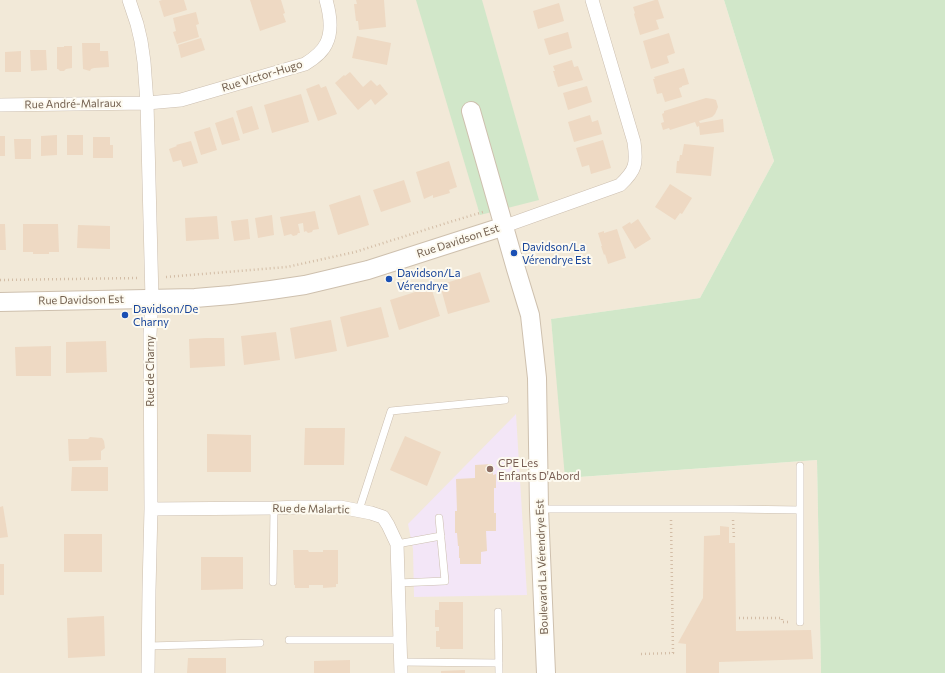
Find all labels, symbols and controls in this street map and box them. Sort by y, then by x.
street label: Rue Victor-Hugo [220,57,304,95]
street label: Rue André-Malraux [24,97,122,111]
street label: Rue Davidson Est [415,221,501,261]
place label: Davidson/La Vérendrye Est [522,240,591,266]
marker: Davidson/La Vérendrye Est [509,248,519,258]
place label: Davidson/La Vérendrye [397,266,460,292]
marker: Davidson/La Vérendrye [384,274,394,284]
street label: Rue Davidson Est [38,293,124,307]
place label: Davidson/De Charny [133,302,198,328]
marker: Davidson/De Charny [120,310,130,320]
street label: Rue de Charny [143,335,157,407]
place label: CPE Les Enfants D'Abord [498,456,580,482]
marker: CPE Les Enfants D'Abord [485,464,495,474]
street label: Boulevard La Vérendrye Est [533,499,551,635]
street label: Rue de Malartic [272,502,350,516]

